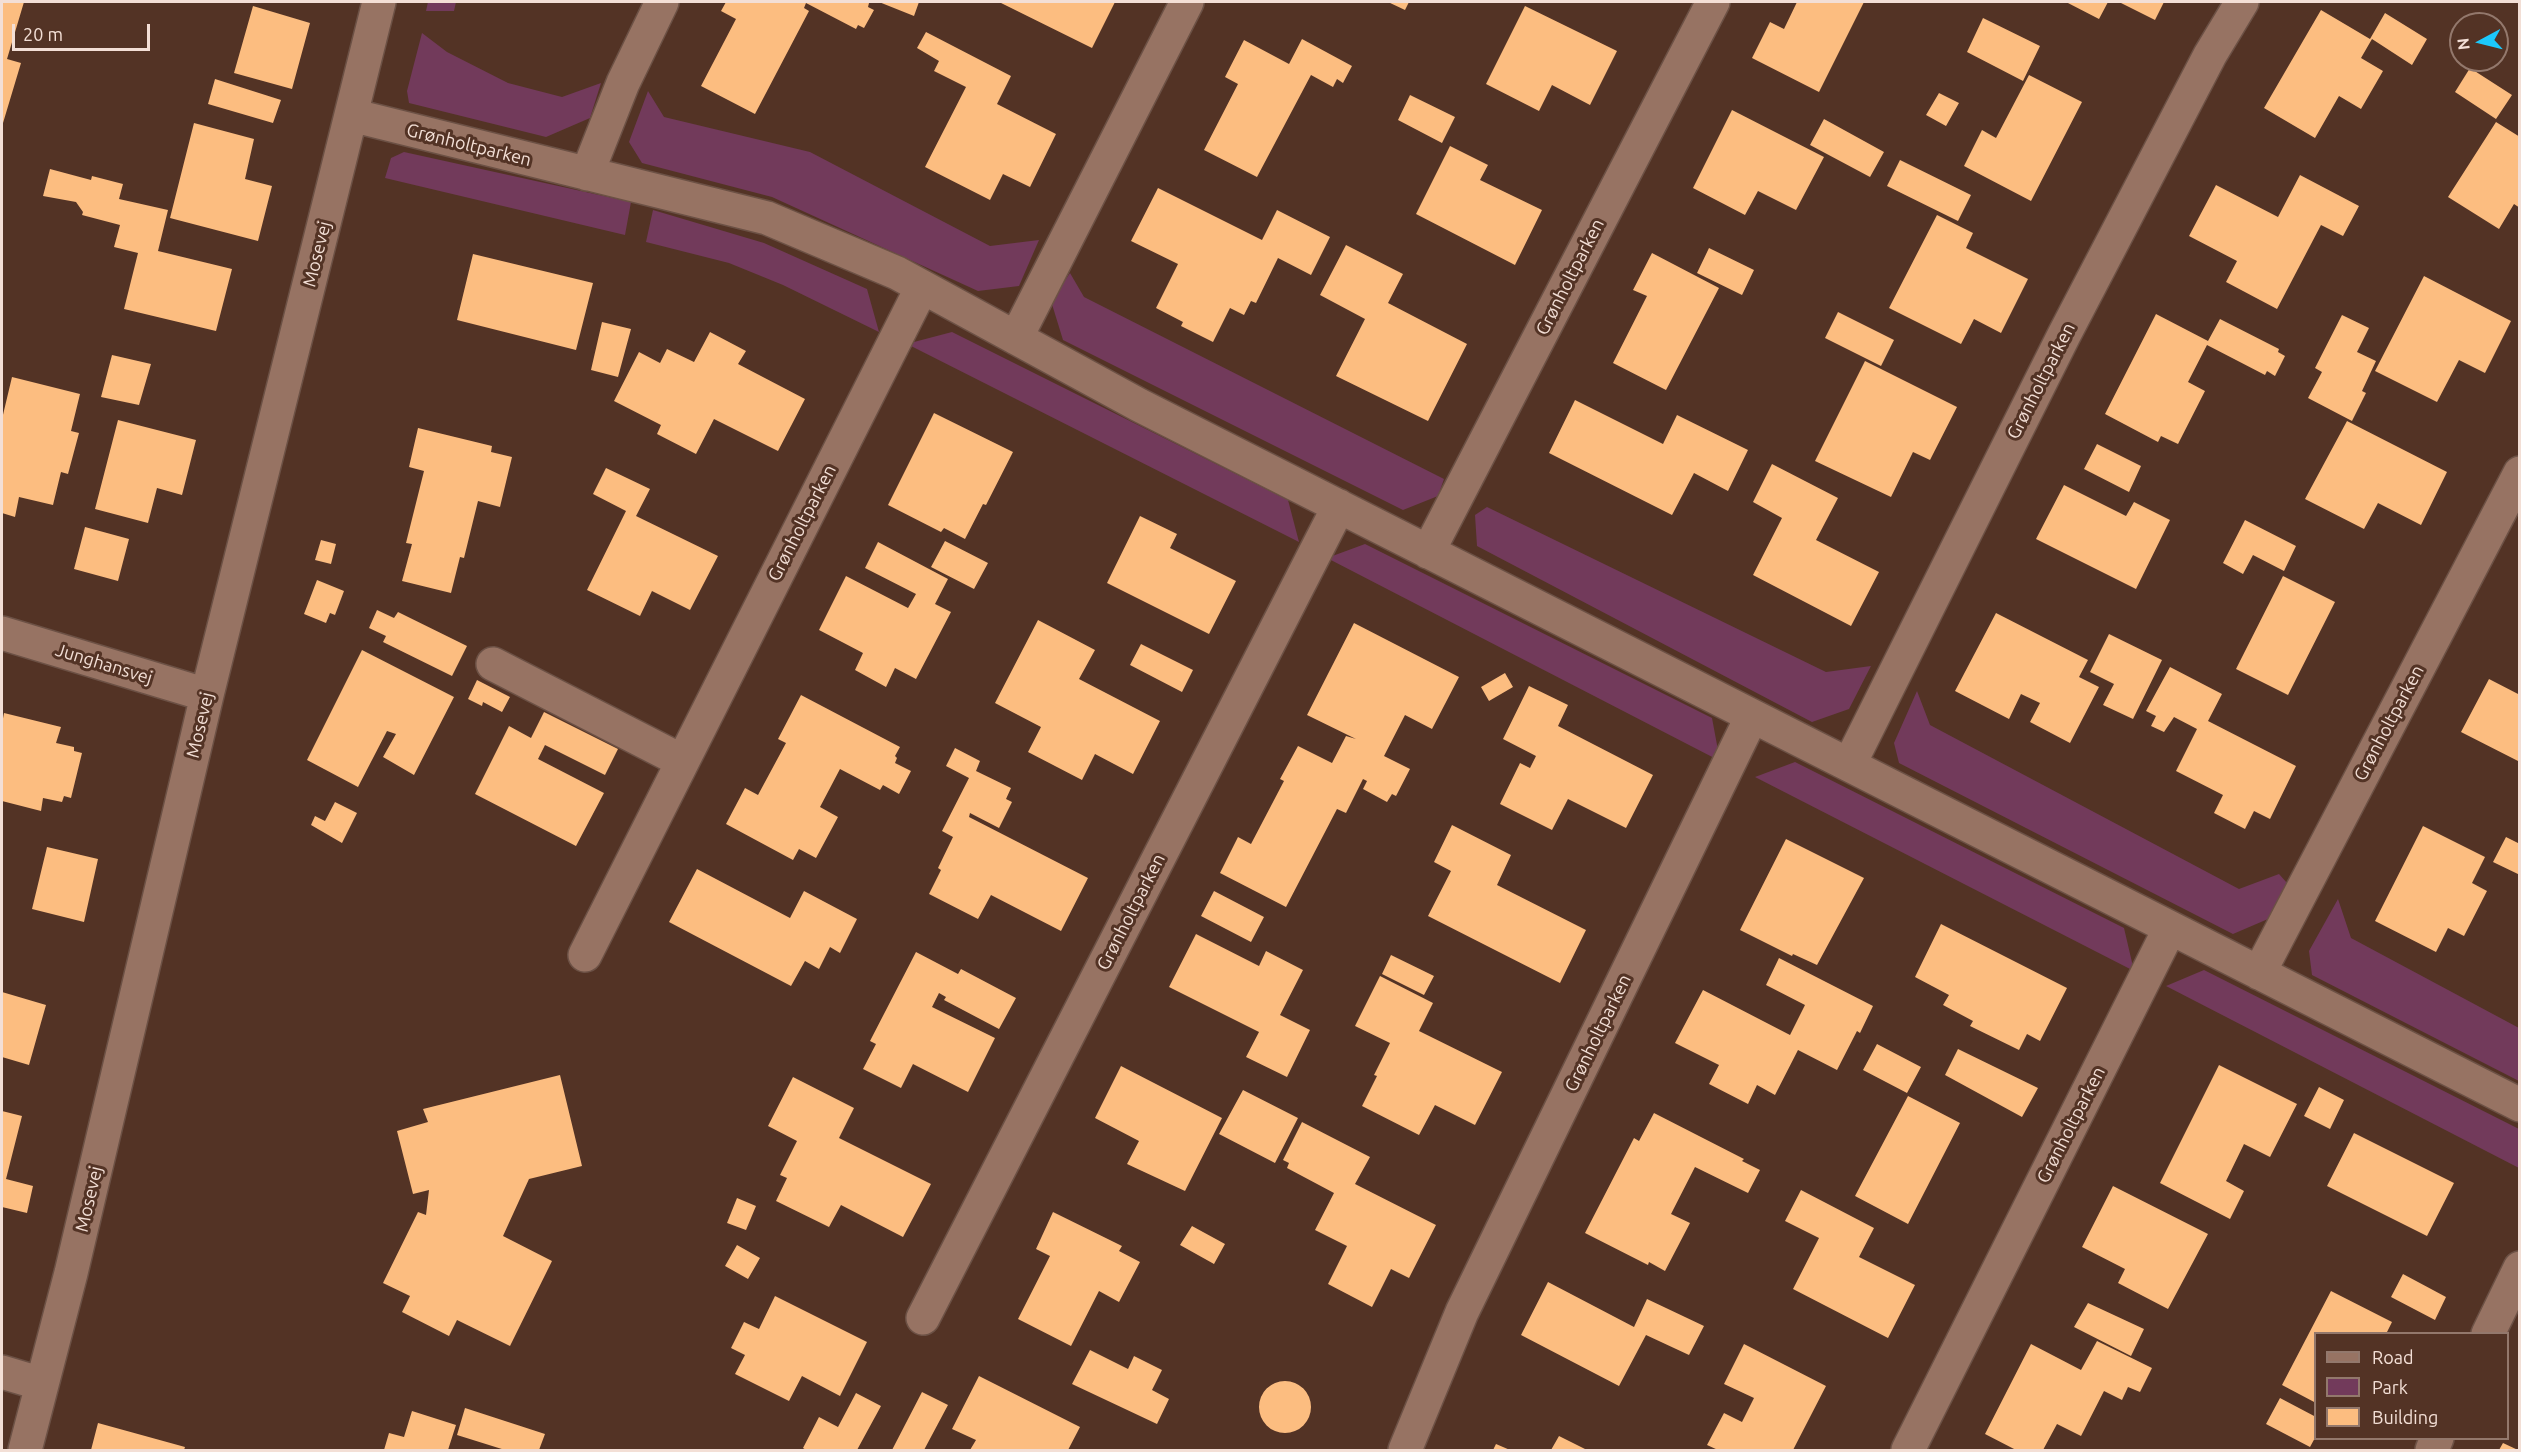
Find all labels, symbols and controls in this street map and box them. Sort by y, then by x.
scale bar [15,12,153,50]
north arrow [2449,12,2509,72]
text: 20 m [23,24,63,44]
text: N [2453,37,2473,51]
street label: Grønholtparken [404,119,534,171]
street label: Grønholtparken [1531,215,1609,339]
street label: Mosevej [298,219,336,289]
street label: Grønholtparken [2002,319,2080,443]
street label: Grønholtparken [763,461,841,585]
street label: Junghansvej [53,639,155,689]
street label: Grønholtparken [2349,662,2429,784]
street label: Mosevej [182,690,218,760]
street label: Grønholtparken [1092,850,1170,974]
street label: Grønholtparken [1560,971,1636,1095]
street label: Grønholtparken [2032,1063,2110,1187]
street label: Mosevej [71,1164,107,1234]
legend [2314,1332,2509,1440]
text: Road [2372,1347,2414,1367]
text: Park [2372,1377,2408,1397]
text: Building [2372,1407,2438,1427]

